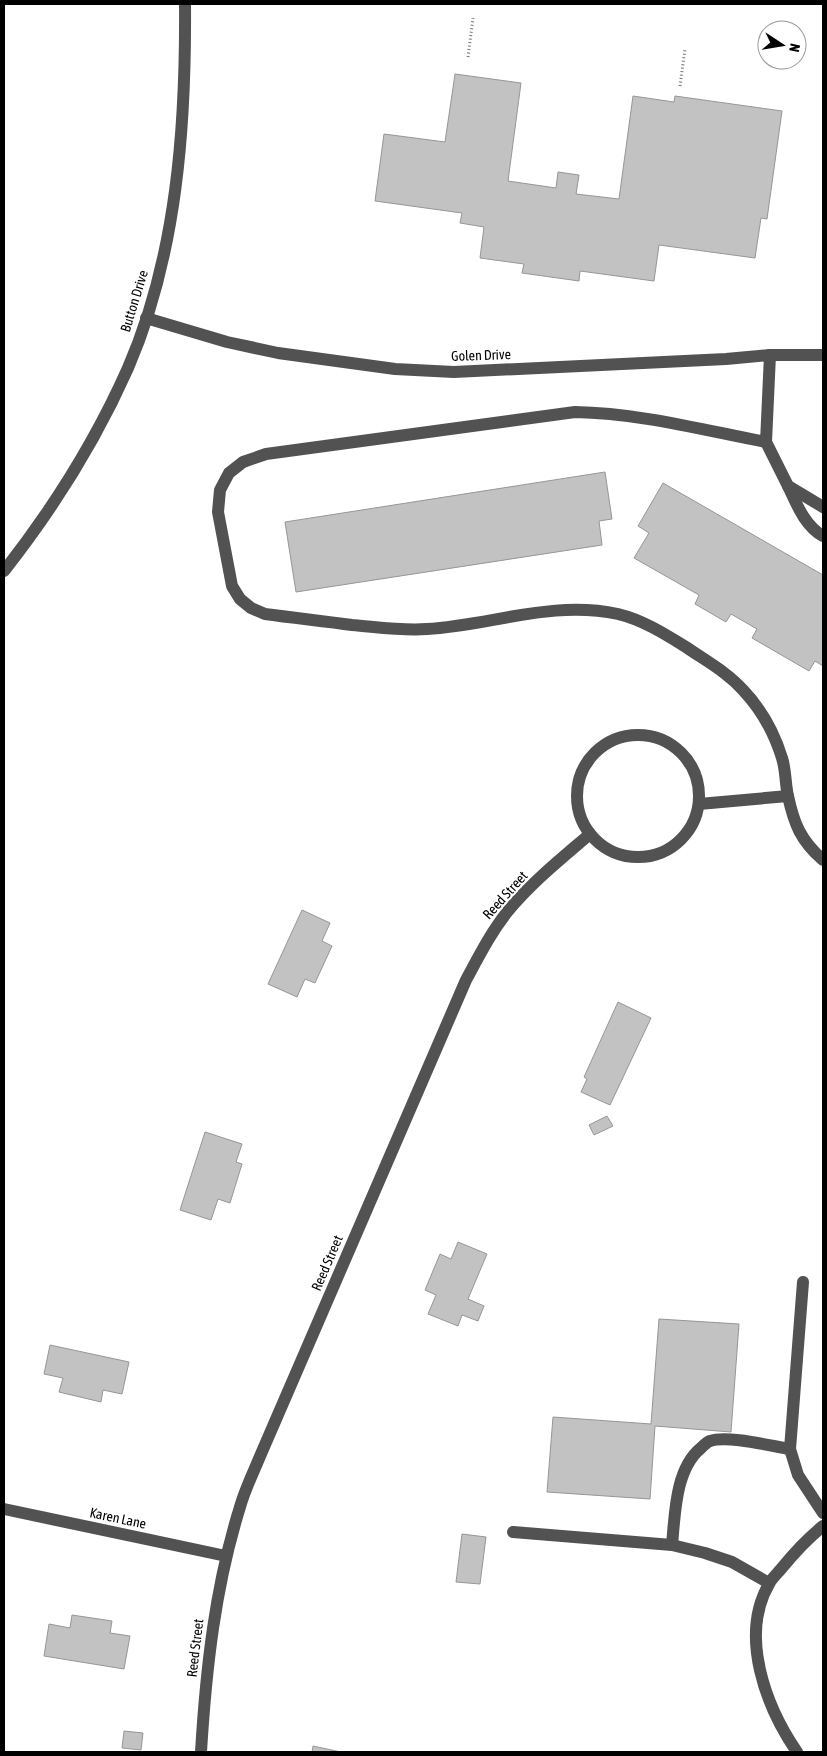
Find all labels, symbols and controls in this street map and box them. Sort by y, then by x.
north arrow [757,20,807,70]
text: N [786,42,803,53]
street label: Button Drive [117,268,151,334]
street label: Golen Drive [451,346,511,364]
street label: Reed Street [479,868,531,922]
street label: Reed Street [308,1233,346,1293]
street label: Karen Lane [88,1504,148,1532]
street label: Reed Street [183,1618,207,1678]

